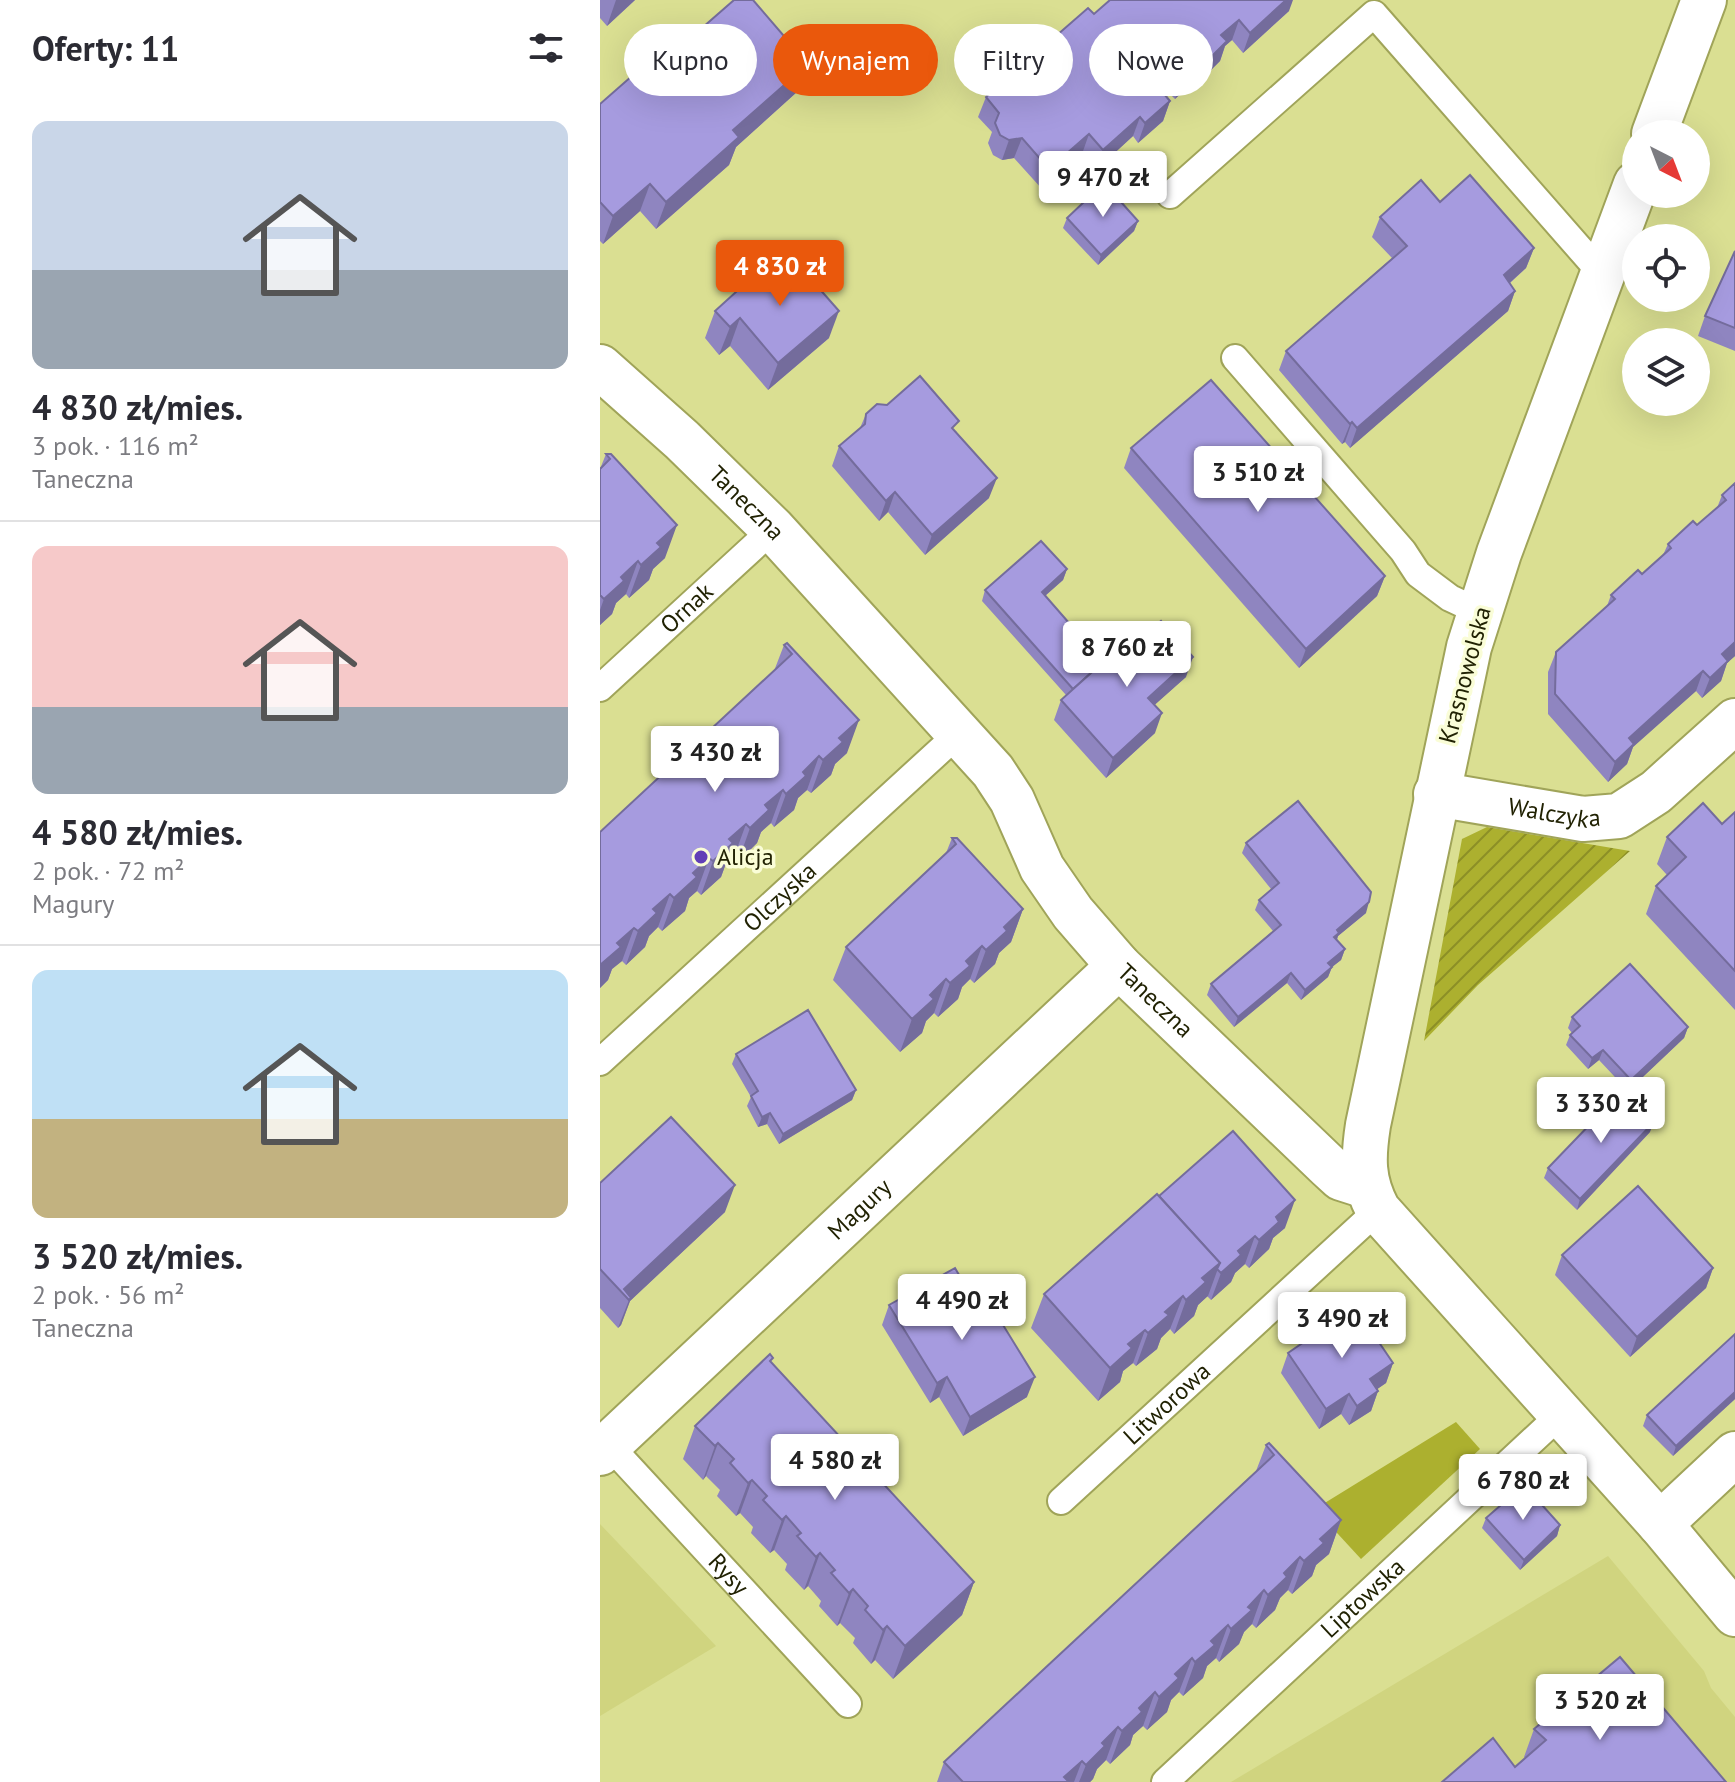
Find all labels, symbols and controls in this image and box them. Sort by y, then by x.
chip: Kupno [624,24,757,96]
chip: Wynajem [773,24,938,96]
chip: Filtry [954,24,1073,96]
chip: Nowe [1089,24,1213,96]
text: Oferty: 11 [32,26,179,70]
icon: filters [524,26,568,70]
north arrow [1622,120,1710,208]
map controls [1622,120,1710,416]
pin: 9 470 zł [1020,151,1186,219]
text: 9 470 zł [1057,160,1149,193]
icon: home [228,173,372,317]
button: locate [1622,224,1710,312]
pin: 4 830 zł [697,240,863,308]
text: 4 830 zł [734,249,826,282]
button: layers [1622,328,1710,416]
text: 4 830 zł/mies. [32,385,243,429]
text: 3 pok. · 116 m² [32,429,199,462]
pin: 3 510 zł [1175,446,1341,514]
text: 3 510 zł [1212,455,1304,488]
street label: Taneczna [702,459,792,546]
text: Taneczna [32,462,134,495]
street label: Ornak [654,575,720,640]
icon: home [228,598,372,742]
street label: Krasnowolska [1431,603,1498,747]
pin: 8 760 zł [1044,621,1210,689]
text: 8 760 zł [1081,630,1173,663]
pin: 3 430 zł [632,726,798,794]
text: 3 430 zł [669,735,761,768]
street label: Walczyka [1506,791,1602,835]
text: 4 580 zł/mies. [32,810,243,854]
place label: Alicja [717,841,774,872]
marker: Alicja [692,848,710,866]
text: 2 pok. · 72 m² [32,854,185,887]
street label: Olczyska [736,855,823,938]
text: Magury [32,887,114,920]
street label: Taneczna [1111,957,1200,1044]
icon: home [228,1022,372,1166]
pin: 3 330 zł [1518,1077,1684,1145]
text: 3 330 zł [1555,1086,1647,1119]
street label: Magury [821,1172,898,1246]
text: 3 520 zł/mies. [32,1234,243,1278]
pin: 4 490 zł [879,1274,1045,1342]
text: 2 pok. · 56 m² [32,1278,185,1311]
text: 4 490 zł [916,1283,1008,1316]
pin: 3 490 zł [1259,1292,1425,1360]
text: 3 490 zł [1296,1301,1388,1334]
text: Taneczna [32,1311,134,1344]
street label: Litworowa [1117,1355,1217,1451]
pin: 4 580 zł [752,1434,918,1502]
text: 4 580 zł [789,1443,881,1476]
pin: 6 780 zł [1440,1454,1606,1522]
text: 6 780 zł [1477,1463,1569,1496]
street label: Rysy [702,1547,756,1601]
street label: Liptowska [1314,1551,1411,1644]
pin: 3 520 zł [1517,1674,1683,1742]
text: 3 520 zł [1554,1683,1646,1716]

